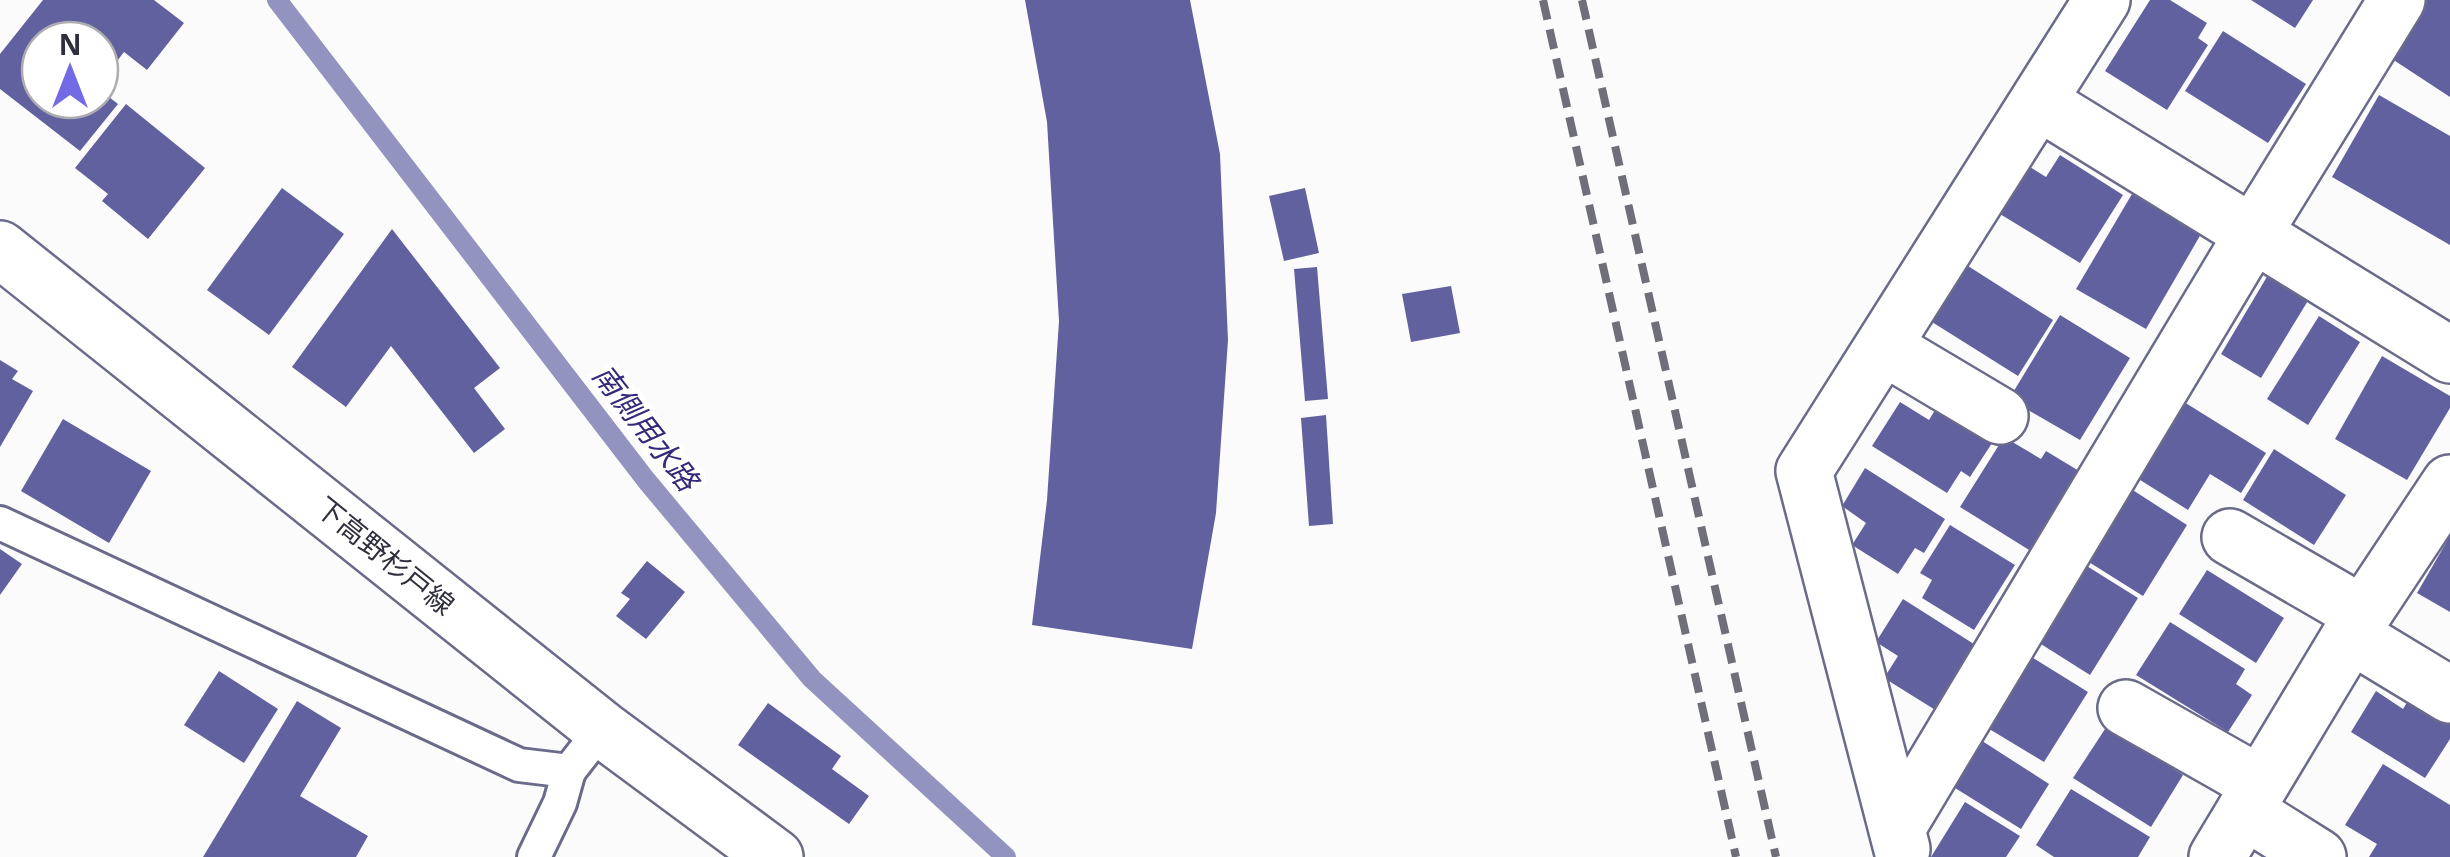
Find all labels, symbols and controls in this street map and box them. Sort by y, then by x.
north arrow [20,20,120,120]
text: N [59,25,81,63]
water label: 南側用水路 [584,355,710,501]
street label: 下高野杉戸線 [308,488,463,623]

